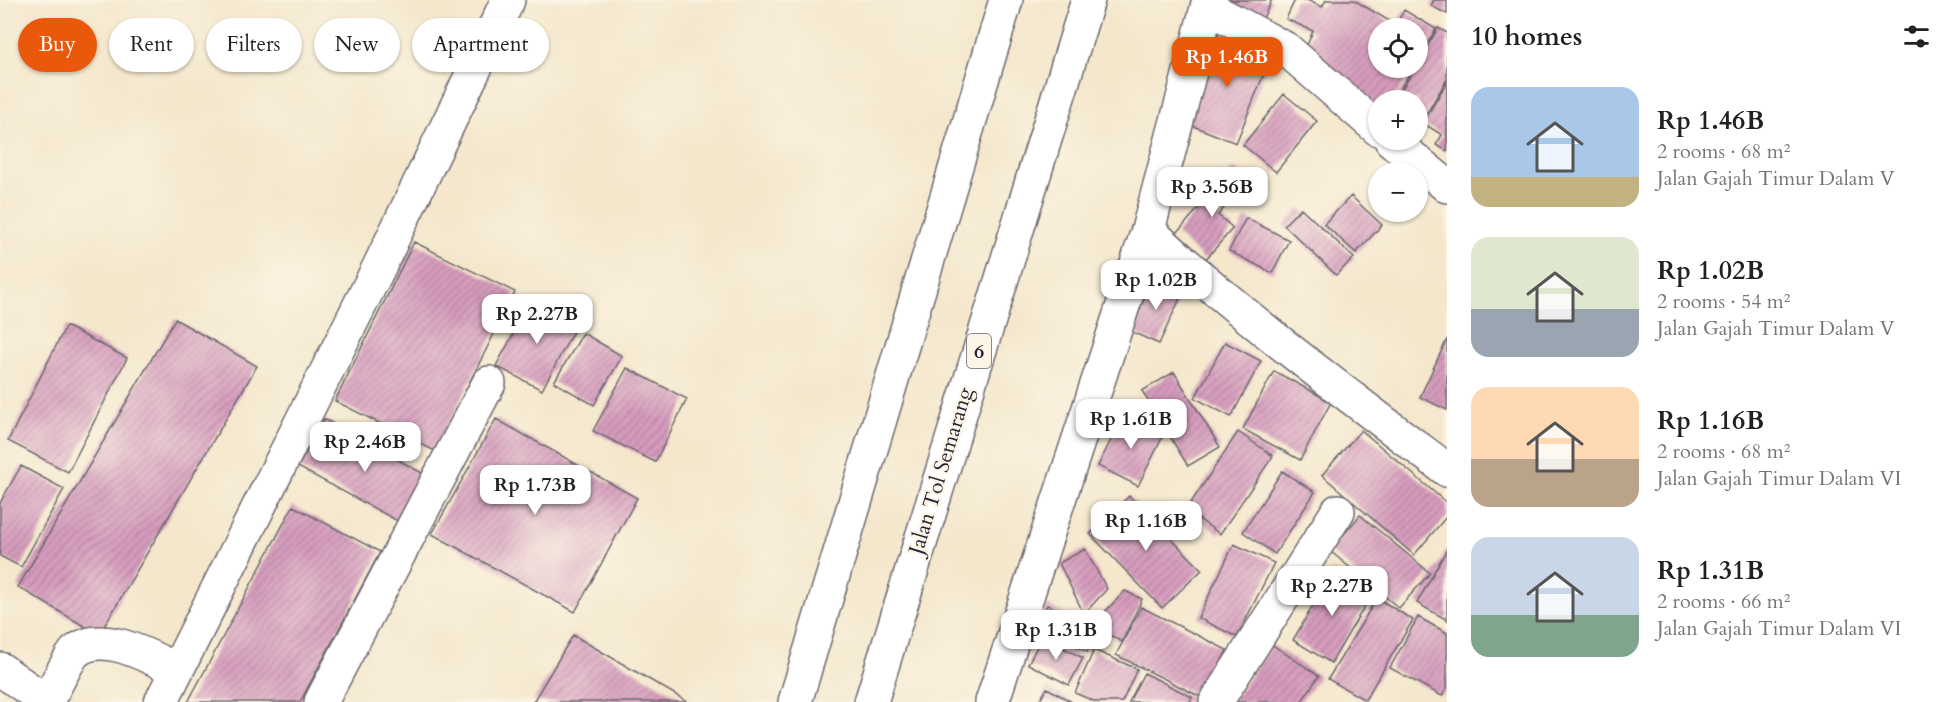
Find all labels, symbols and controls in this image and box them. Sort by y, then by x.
chip: Buy [18,18,97,72]
chip: Rent [109,18,194,72]
chip: Filters [206,18,302,72]
chip: New [314,18,400,72]
chip: Apartment [412,18,549,72]
map controls [1368,18,1428,222]
button: locate [1368,18,1428,78]
text: 10 homes [1471,19,1582,54]
icon: filters [1900,20,1933,53]
pin: Rp 1.46B [1165,37,1289,88]
text: Rp 1.46B [1186,43,1268,70]
button: + [1368,90,1428,150]
text: Rp 1.46B [1657,103,1764,138]
icon: home [1519,111,1591,183]
text: 2 rooms · 68 m² [1657,138,1790,165]
button: − [1368,162,1428,222]
text: Jalan Gajah Timur Dalam V [1657,165,1894,192]
pin: Rp 3.56B [1150,167,1274,218]
text: Rp 3.56B [1171,173,1253,200]
text: Rp 1.02B [1657,253,1764,288]
pin: Rp 1.02B [1094,260,1218,311]
icon: home [1519,261,1591,333]
text: Rp 1.02B [1115,266,1197,293]
text: 2 rooms · 54 m² [1657,288,1790,315]
pin: Rp 2.27B [475,294,599,345]
text: Rp 2.27B [496,300,578,327]
text: Jalan Gajah Timur Dalam V [1657,315,1894,342]
road number: 6 [967,334,991,368]
street label: Jalan Tol Semarang [901,384,980,561]
pin: Rp 1.61B [1069,399,1193,450]
text: Rp 1.16B [1657,403,1764,438]
text: Rp 1.61B [1090,405,1172,432]
icon: home [1519,411,1591,483]
pin: Rp 2.46B [303,422,427,473]
text: Rp 2.46B [324,428,406,455]
text: 2 rooms · 68 m² [1657,438,1790,465]
pin: Rp 1.73B [473,465,597,516]
text: Jalan Gajah Timur Dalam VI [1657,465,1901,492]
text: Rp 1.73B [494,471,576,498]
pin: Rp 1.16B [1084,501,1208,552]
text: Rp 1.16B [1105,507,1187,534]
text: Rp 1.31B [1657,553,1764,588]
icon: home [1519,561,1591,633]
pin: Rp 2.27B [1270,566,1394,617]
text: Rp 2.27B [1291,572,1373,599]
text: 2 rooms · 66 m² [1657,588,1790,615]
pin: Rp 1.31B [994,610,1118,661]
text: Jalan Gajah Timur Dalam VI [1657,615,1901,642]
text: Rp 1.31B [1015,616,1097,643]

